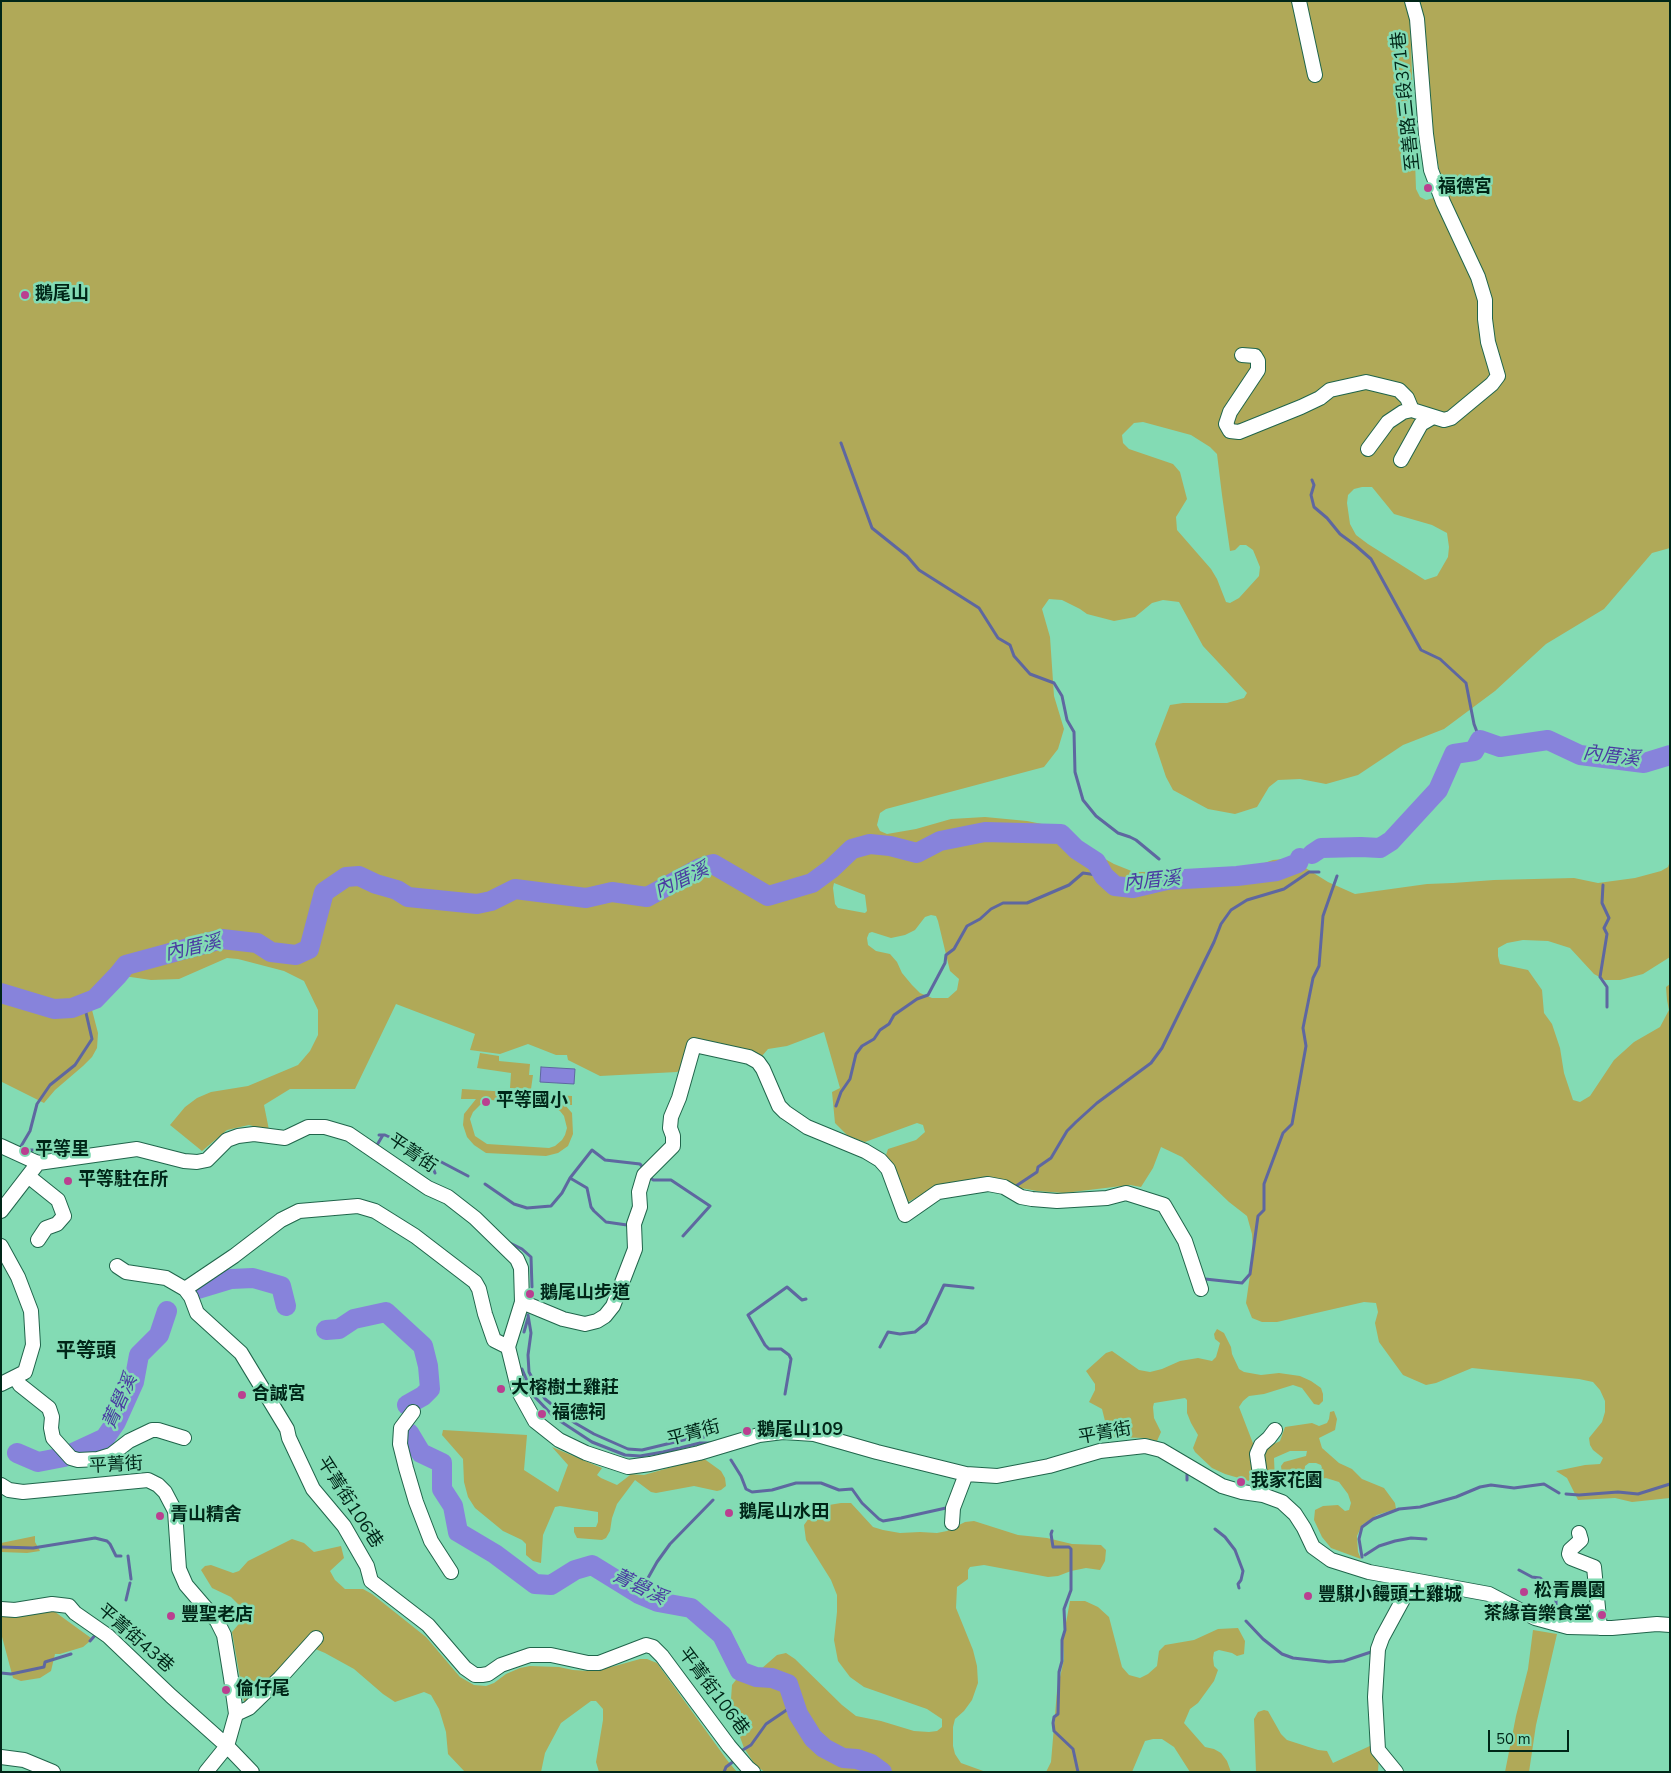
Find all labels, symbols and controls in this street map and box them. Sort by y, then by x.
street label: 至善路三段371巷 [1389,30,1425,172]
place label: 福德宮 [1438,177,1492,199]
marker: 福德宮 [1422,182,1434,194]
place label: 鵝尾山 [35,284,89,306]
marker: 鵝尾山 [19,289,31,301]
water label: 內厝溪 [1581,742,1641,772]
water label: 內厝溪 [651,859,713,903]
water label: 內厝溪 [1122,868,1182,896]
water label: 內厝溪 [163,931,223,967]
place label: 平等國小 [496,1091,568,1113]
marker: 平等國小 [480,1096,492,1108]
street label: 平菁街 [384,1130,440,1178]
place label: 平等里 [35,1140,89,1162]
marker: 平等里 [19,1145,31,1157]
place label: 平等駐在所 [78,1170,168,1192]
marker: 平等駐在所 [62,1175,74,1187]
place label: 鵝尾山步道 [540,1283,630,1305]
marker: 鵝尾山步道 [524,1288,536,1300]
district label: 平等頭 [56,1340,116,1364]
water label: 菁礐溪 [99,1371,143,1433]
place label: 大榕樹土雞莊 [511,1378,619,1400]
marker: 大榕樹土雞莊 [495,1383,507,1395]
place label: 合誠宮 [252,1384,306,1406]
marker: 合誠宮 [236,1389,248,1401]
place label: 福德祠 [552,1403,606,1425]
marker: 福德祠 [536,1408,548,1420]
street label: 平菁街 [665,1417,723,1451]
street label: 平菁街 [1077,1419,1133,1449]
place label: 鵝尾山109 [757,1420,843,1442]
marker: 鵝尾山109 [741,1425,753,1437]
street label: 平菁街106巷 [312,1453,386,1553]
street label: 平菁街 [88,1454,144,1478]
place label: 我家花園 [1251,1471,1323,1493]
marker: 我家花園 [1235,1476,1247,1488]
place label: 鵝尾山水田 [739,1502,829,1524]
place label: 青山精舍 [170,1505,242,1527]
marker: 鵝尾山水田 [723,1507,735,1519]
marker: 青山精舍 [154,1510,166,1522]
water label: 菁礐溪 [608,1565,670,1611]
place label: 松青農園 [1534,1581,1606,1603]
place label: 豐騏小饅頭土雞城 [1318,1585,1462,1607]
marker: 松青農園 [1518,1586,1530,1598]
marker: 豐騏小饅頭土雞城 [1302,1590,1314,1602]
street label: 平菁街43巷 [93,1600,177,1678]
place label: 茶緣音樂食堂 [1484,1604,1592,1626]
place label: 豐聖老店 [181,1605,253,1627]
marker: 茶緣音樂食堂 [1596,1609,1608,1621]
marker: 豐聖老店 [165,1610,177,1622]
street label: 平菁街106巷 [673,1644,753,1740]
place label: 倫仔尾 [236,1679,290,1701]
marker: 倫仔尾 [220,1684,232,1696]
scale bar [1491,1720,1572,1752]
text: 50 m [1496,1729,1531,1749]

